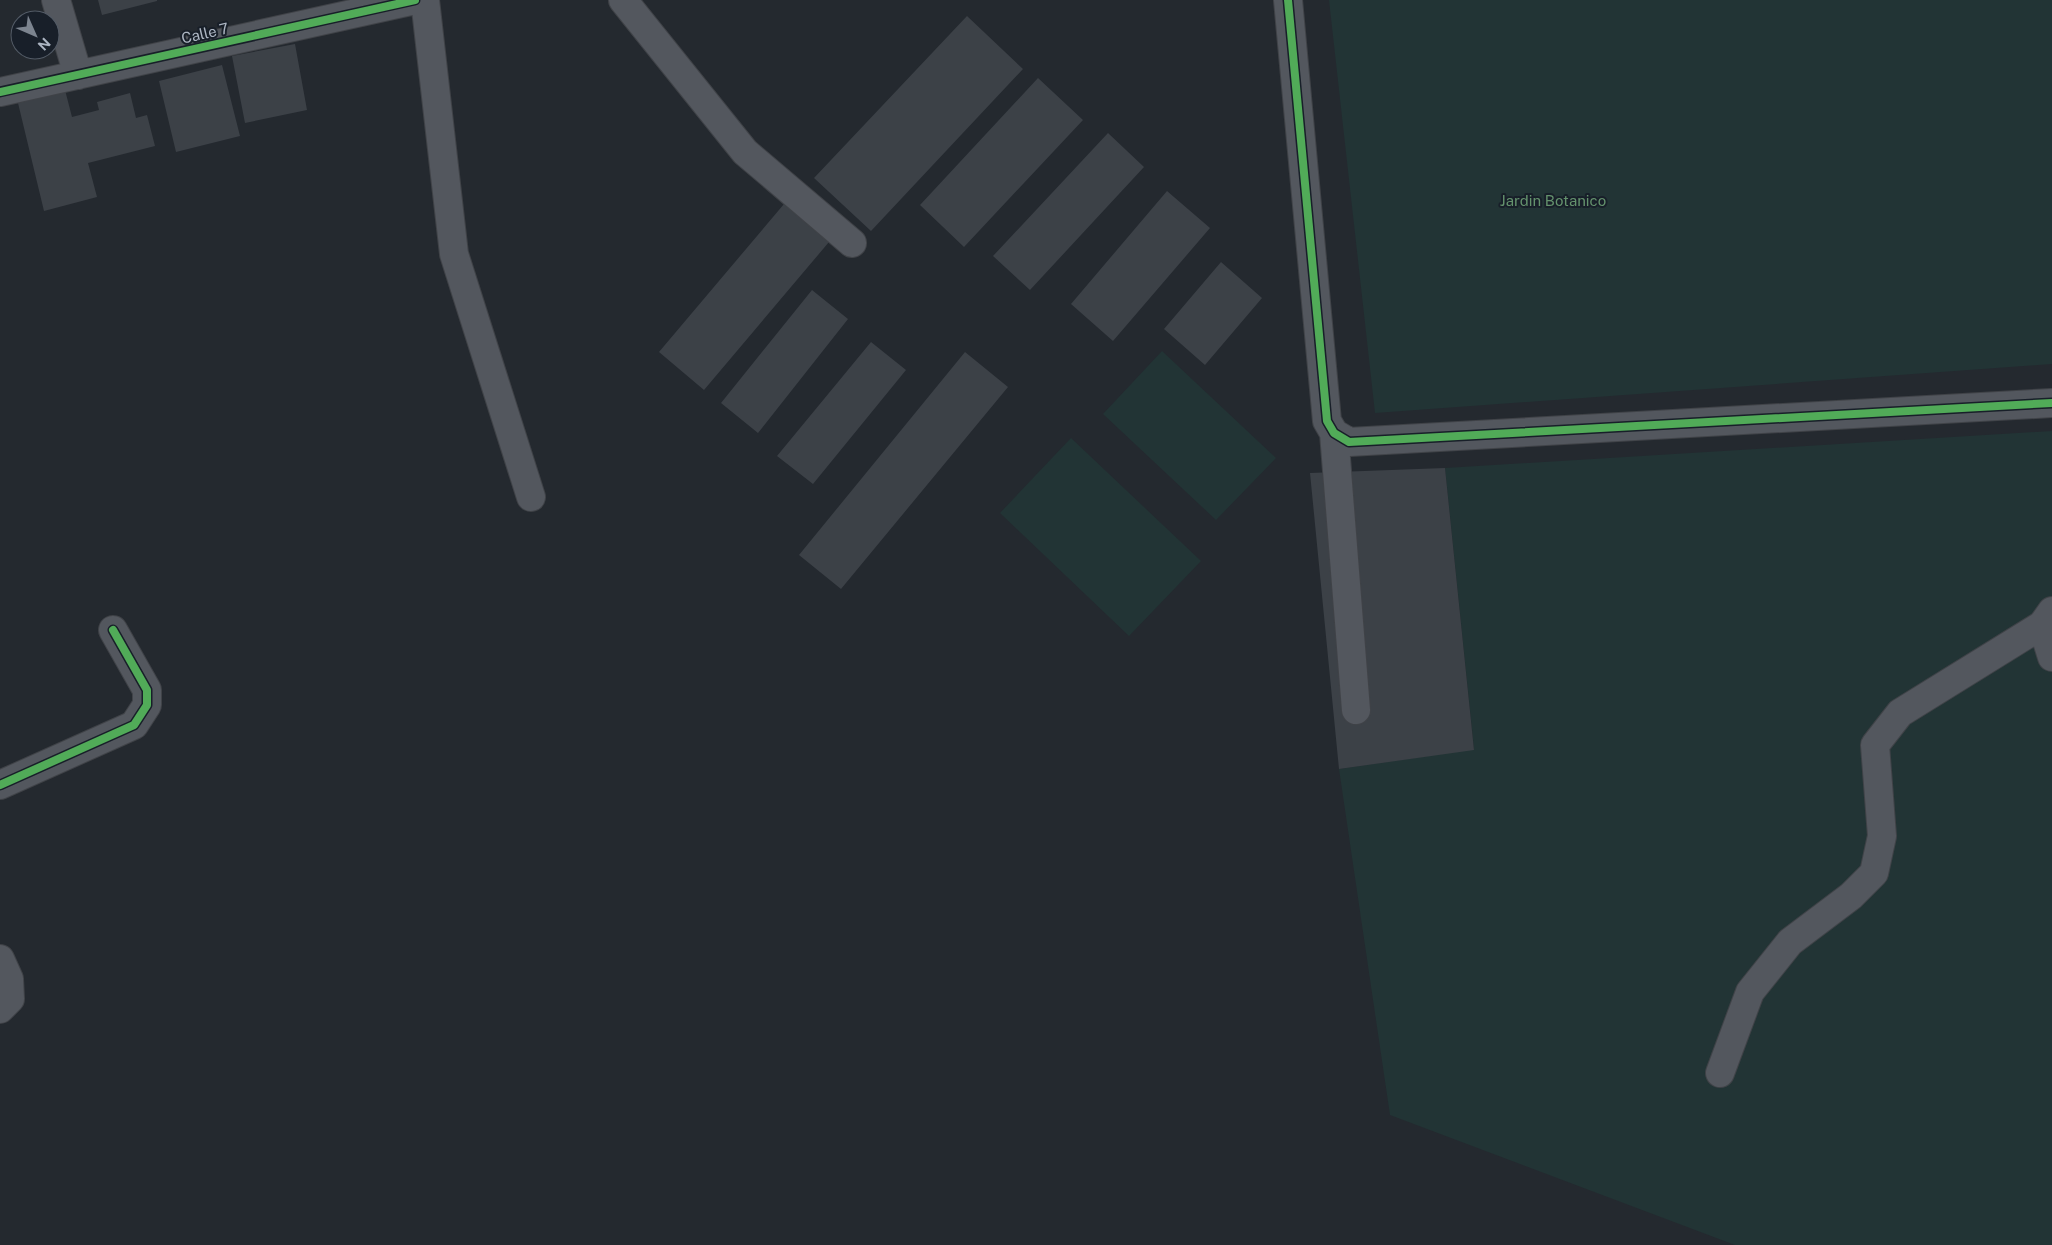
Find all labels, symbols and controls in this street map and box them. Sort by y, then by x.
north arrow [10,10,60,60]
street label: Calle 7 [180,19,230,47]
text: N [35,35,54,54]
park label: Jardin Botanico [1500,192,1606,209]

